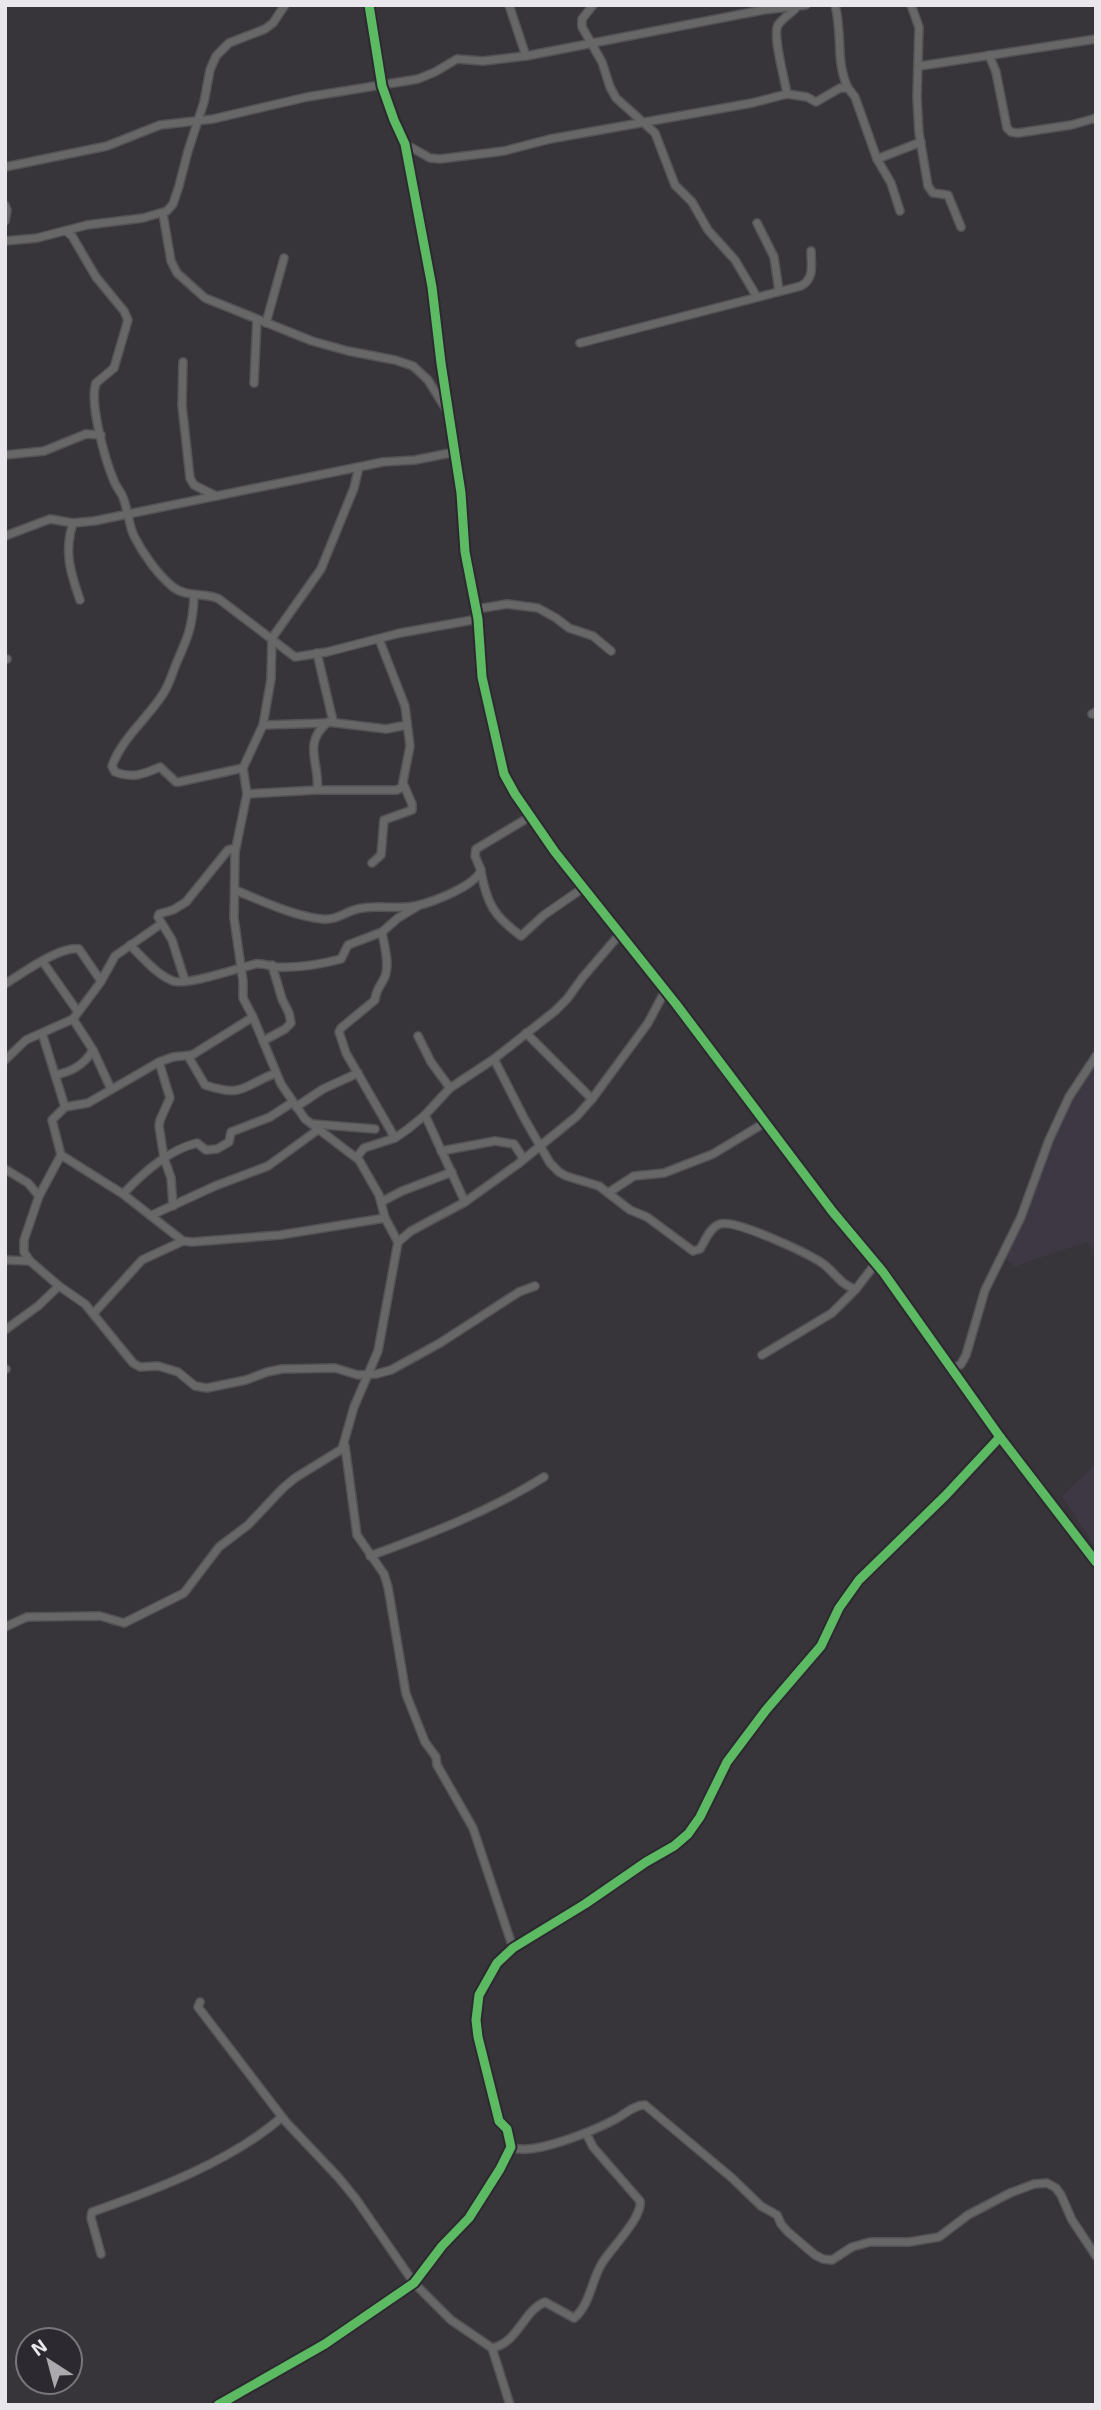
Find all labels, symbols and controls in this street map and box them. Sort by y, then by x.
north arrow [14,2326,84,2396]
text: N [26,2334,51,2360]

